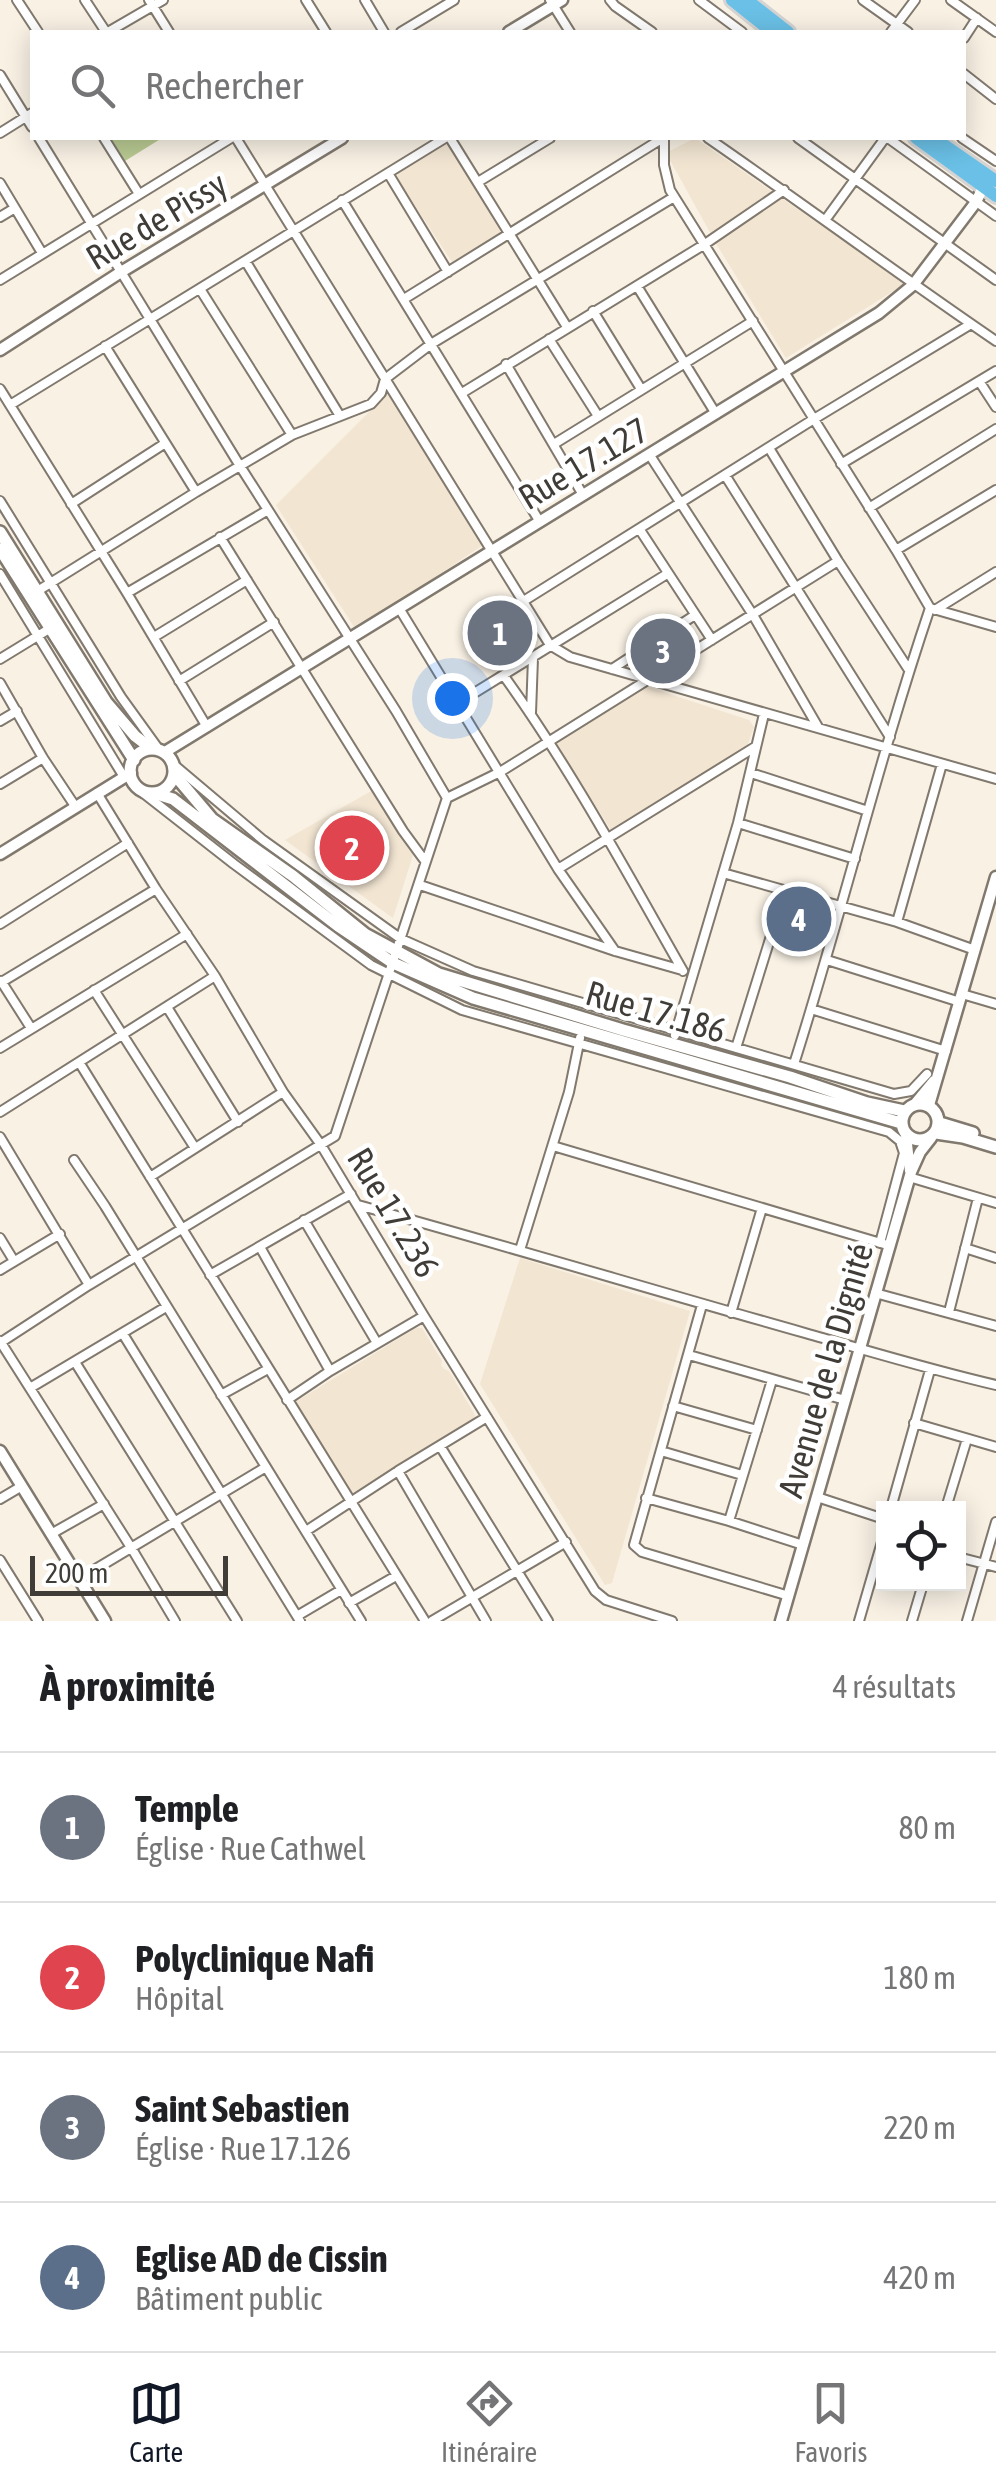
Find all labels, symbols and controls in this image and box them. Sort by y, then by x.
search box [30,30,966,140]
icon: search [65,58,120,113]
text: Rechercher [145,64,303,107]
street label: Rue de Pissy [79,163,233,277]
street label: Rue 17.127 [511,409,655,517]
pin: 1 [468,596,532,670]
pin: 3 [630,614,696,688]
your location [427,673,478,724]
pin: 2 [320,810,384,886]
pin: 4 [766,882,832,956]
street label: Rue 17.186 [581,972,731,1050]
street label: Rue 17.236 [340,1140,448,1284]
street label: Avenue de la Dignité [770,1238,880,1502]
map controls [876,1501,966,1591]
button: locate [876,1501,966,1591]
scale bar [30,1551,228,1596]
text: 200 m [45,1557,108,1589]
text: À proximité [40,1662,215,1710]
text: 4 résultats [833,1668,956,1705]
text: Temple [135,1787,239,1830]
text: 1 [65,1809,80,1846]
text: 80 m [898,1809,956,1846]
text: Église · Rue Cathwel [135,1830,366,1867]
text: Polyclinique Nafi [135,1937,374,1980]
text: 2 [65,1959,80,1996]
text: 180 m [883,1959,956,1996]
text: Hôpital [135,1980,224,2017]
text: Saint Sebastien [135,2087,350,2130]
text: 3 [65,2109,80,2146]
text: 220 m [883,2109,956,2146]
text: Église · Rue 17.126 [135,2130,351,2167]
text: Eglise AD de Cissin [135,2237,388,2280]
text: 4 [65,2259,80,2296]
text: 420 m [883,2259,956,2296]
text: Bâtiment public [135,2280,322,2317]
tab: Carte [129,2376,184,2468]
tab: Itinéraire [441,2376,537,2468]
tab: Favoris [795,2376,867,2468]

